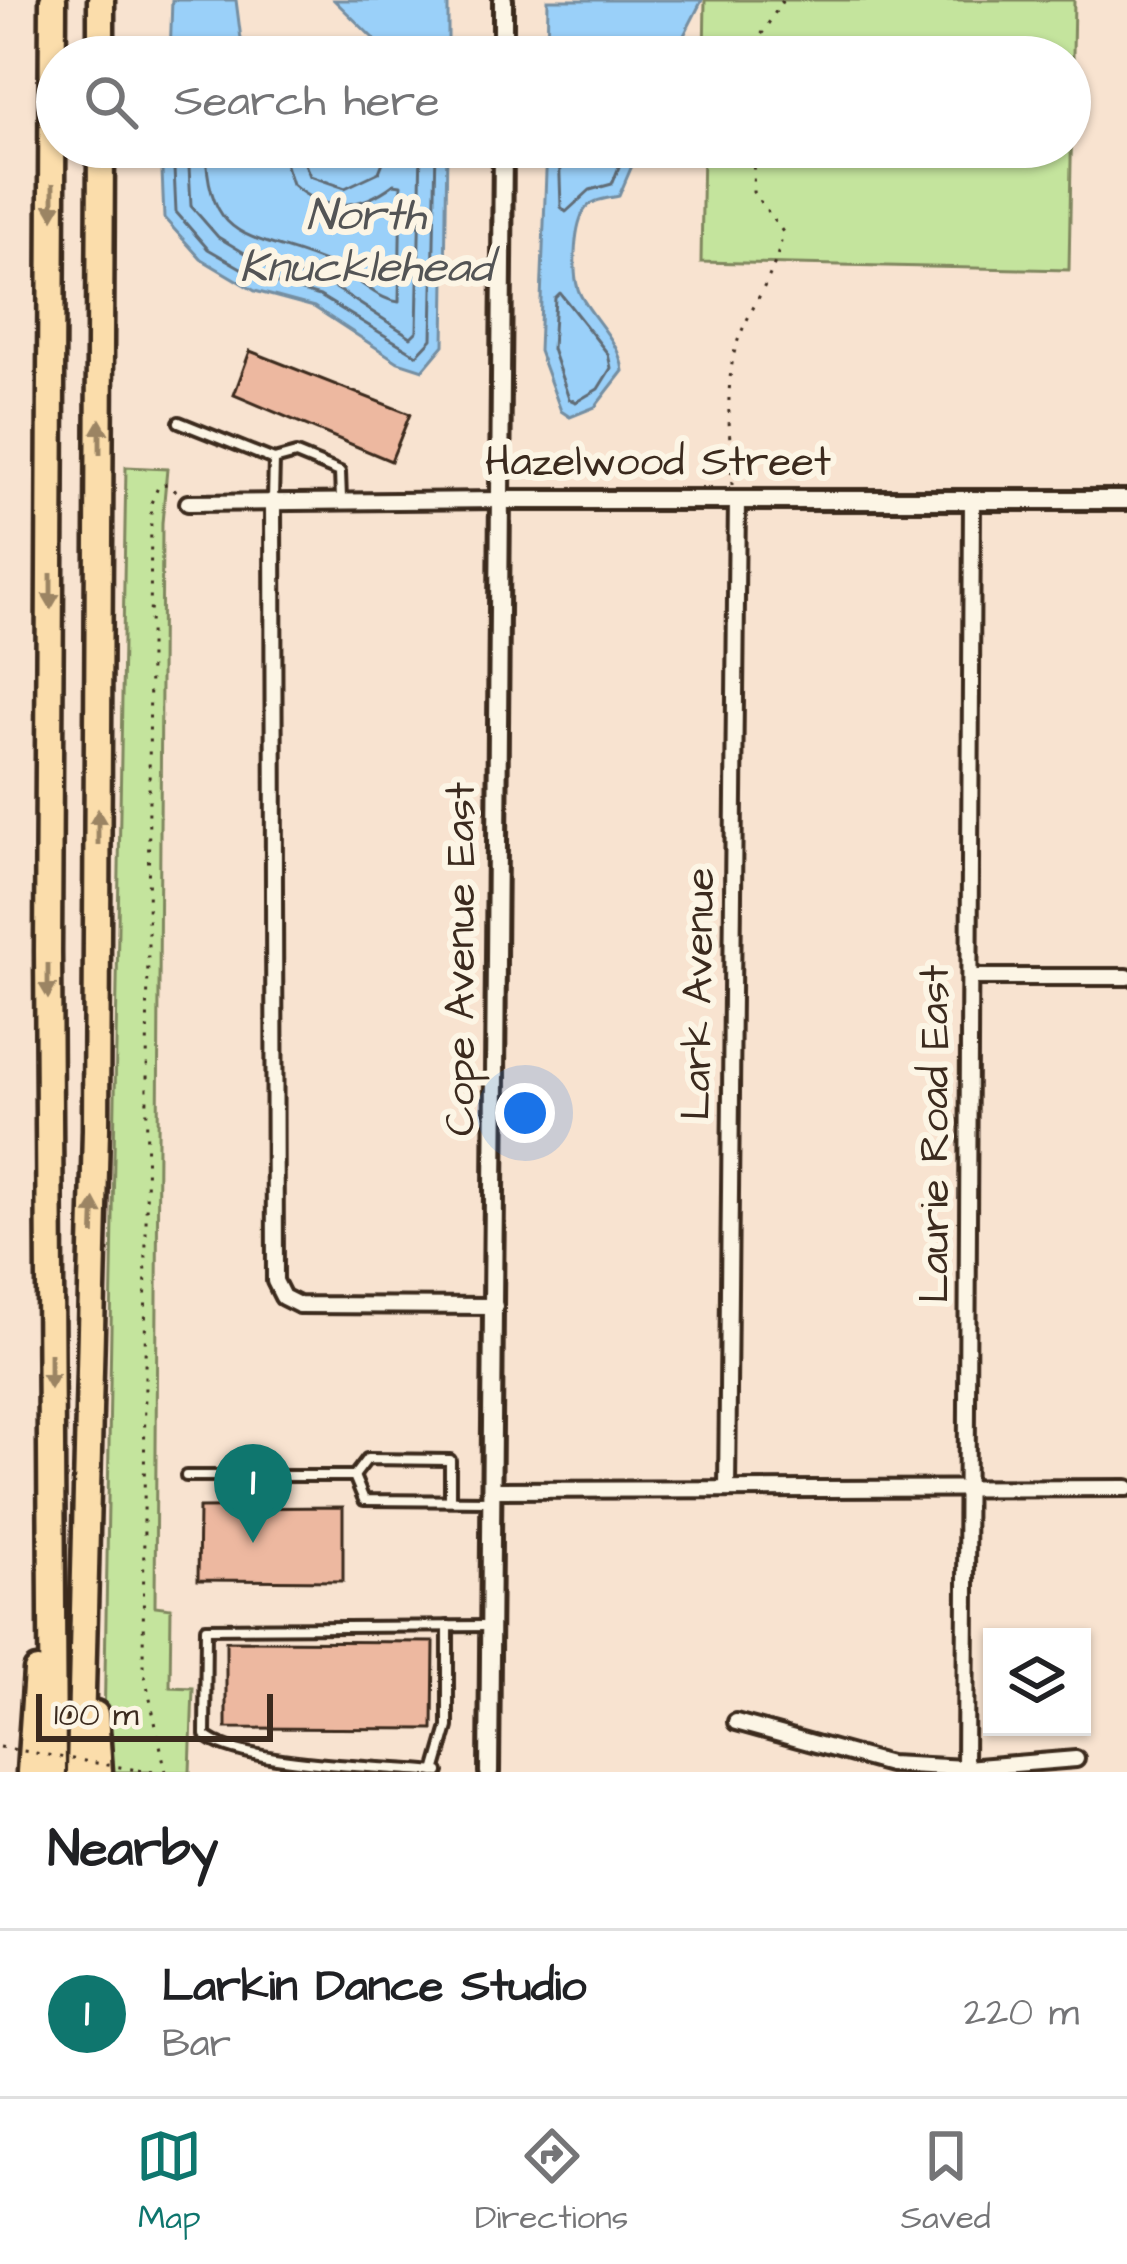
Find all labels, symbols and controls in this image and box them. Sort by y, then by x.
search box [36,36,1091,168]
icon: search [78,69,144,135]
text: Search here [174,71,440,133]
one-way arrow [43,183,63,221]
water label: North Knucklehead [240,185,500,299]
one-way arrow [90,417,110,455]
street label: Hazelwood Street [485,434,831,492]
one-way arrow [41,573,61,611]
street label: Cope Avenue East [433,782,491,1136]
one-way arrow [88,807,108,845]
street label: Lark Avenue [668,867,730,1121]
one-way arrow [39,963,58,1001]
street label: Laurie Road East [907,965,965,1303]
your location [495,1083,555,1143]
one-way arrow [84,1197,103,1235]
one-way arrow [40,1353,60,1391]
pin: 1 [214,1444,292,1543]
map controls [983,1628,1091,1736]
button: layers [983,1628,1091,1736]
scale bar [36,1688,273,1741]
text: 100 m [54,1692,139,1738]
text: Nearby [48,1815,218,1886]
text: Larkin Dance Studio [162,1956,586,2018]
text: 1 [85,1987,90,2041]
text: 220 m [964,1987,1079,2041]
text: Bar [162,2018,231,2072]
tab: Map [136,2123,202,2241]
tab: Directions [475,2123,628,2241]
tab: Saved [901,2123,991,2241]

